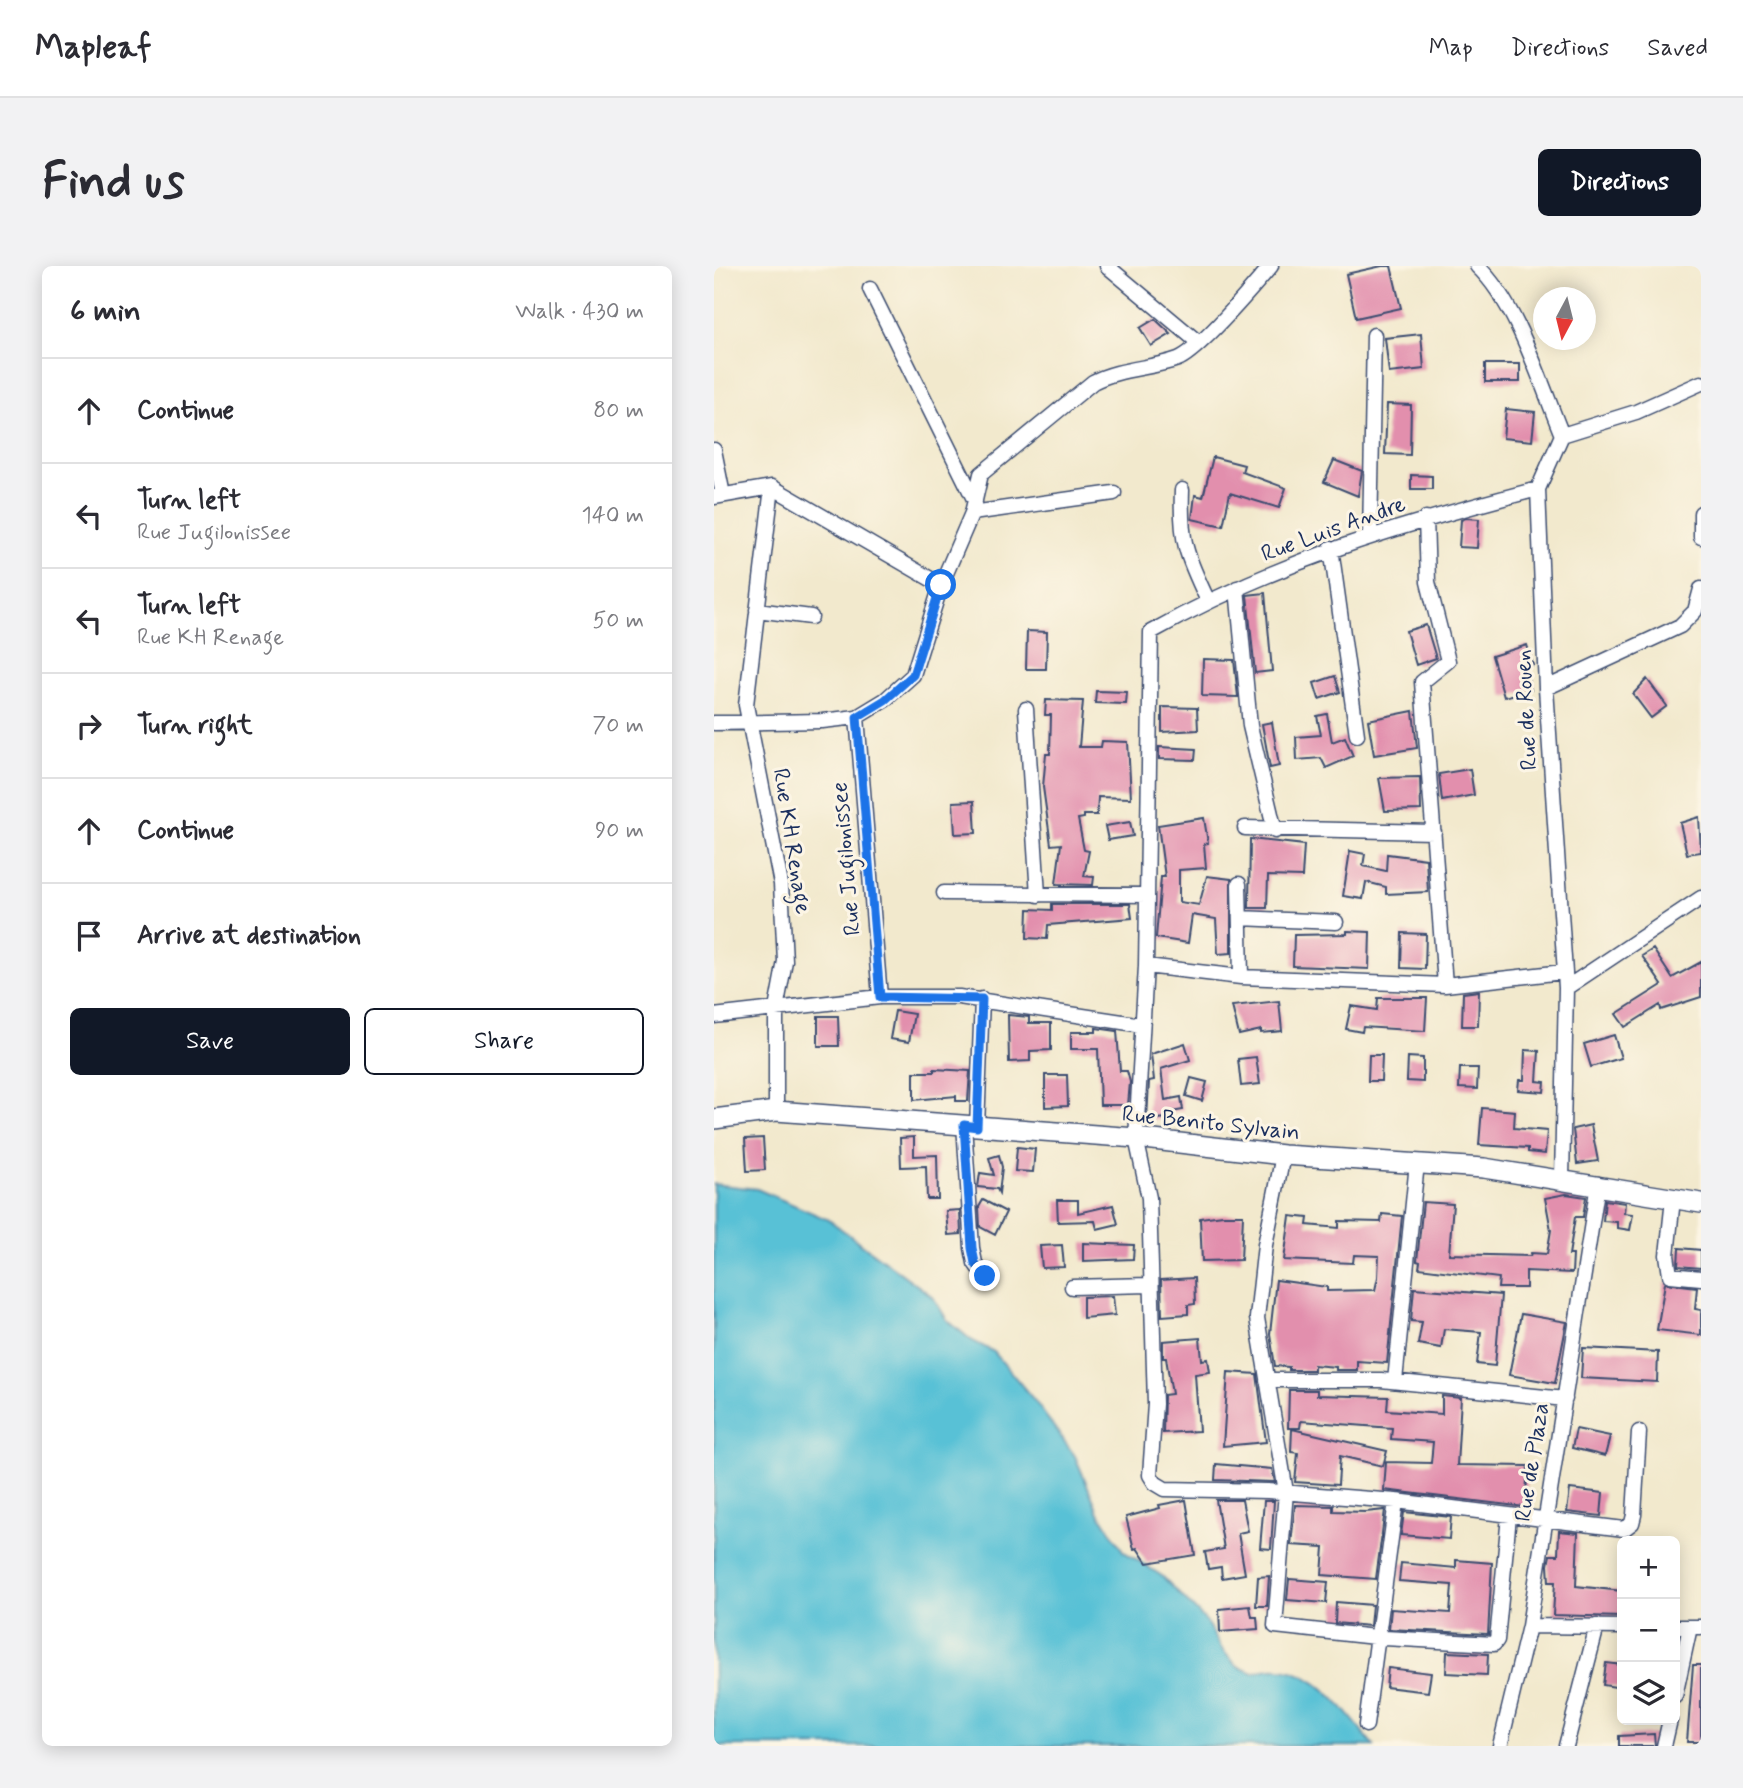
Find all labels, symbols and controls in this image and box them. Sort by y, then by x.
text: Mapleaf [35,26,151,70]
text: Map [1429,33,1473,64]
text: Directions [1511,33,1609,64]
text: Saved [1647,33,1708,64]
button: Directions [1538,149,1701,216]
text: Find us [42,150,185,215]
north arrow [1533,287,1596,350]
text: 6 min [70,292,141,331]
text: Walk · 430 m [515,297,644,327]
icon: ahead [70,392,108,430]
text: Continue [137,394,234,428]
text: 80 m [593,396,644,426]
text: Turn left [137,484,241,518]
street label: Rue Luis Andre [1257,490,1410,570]
icon: left [70,497,108,535]
text: 140 m [581,501,644,531]
text: Rue Jugilonissee [137,518,291,548]
route start [925,569,956,600]
text: Turn left [137,589,241,623]
icon: left [70,602,108,640]
text: 50 m [593,606,644,636]
text: Rue KH Renage [137,623,284,653]
street label: Rue de Rouen [1509,649,1545,771]
icon: right [70,707,108,745]
text: Turn right [137,709,253,743]
text: 70 m [592,711,644,741]
street label: Rue KH Renage [763,766,817,917]
street label: Rue Jugilonissee [825,781,871,937]
icon: ahead [70,812,108,850]
text: Continue [137,814,234,848]
text: 90 m [595,816,644,846]
icon: arrive [70,917,108,955]
text: Arrive at destination [137,919,361,953]
button: Save [70,1008,350,1075]
button: Share [364,1008,644,1075]
street label: Rue Benito Sylvain [1120,1100,1301,1148]
route end [969,1260,1000,1291]
street label: Rue de Plaza [1509,1401,1557,1524]
map controls [1617,1536,1680,1725]
button: + [1617,1536,1680,1599]
button: − [1617,1599,1680,1662]
button: layers [1617,1662,1680,1725]

